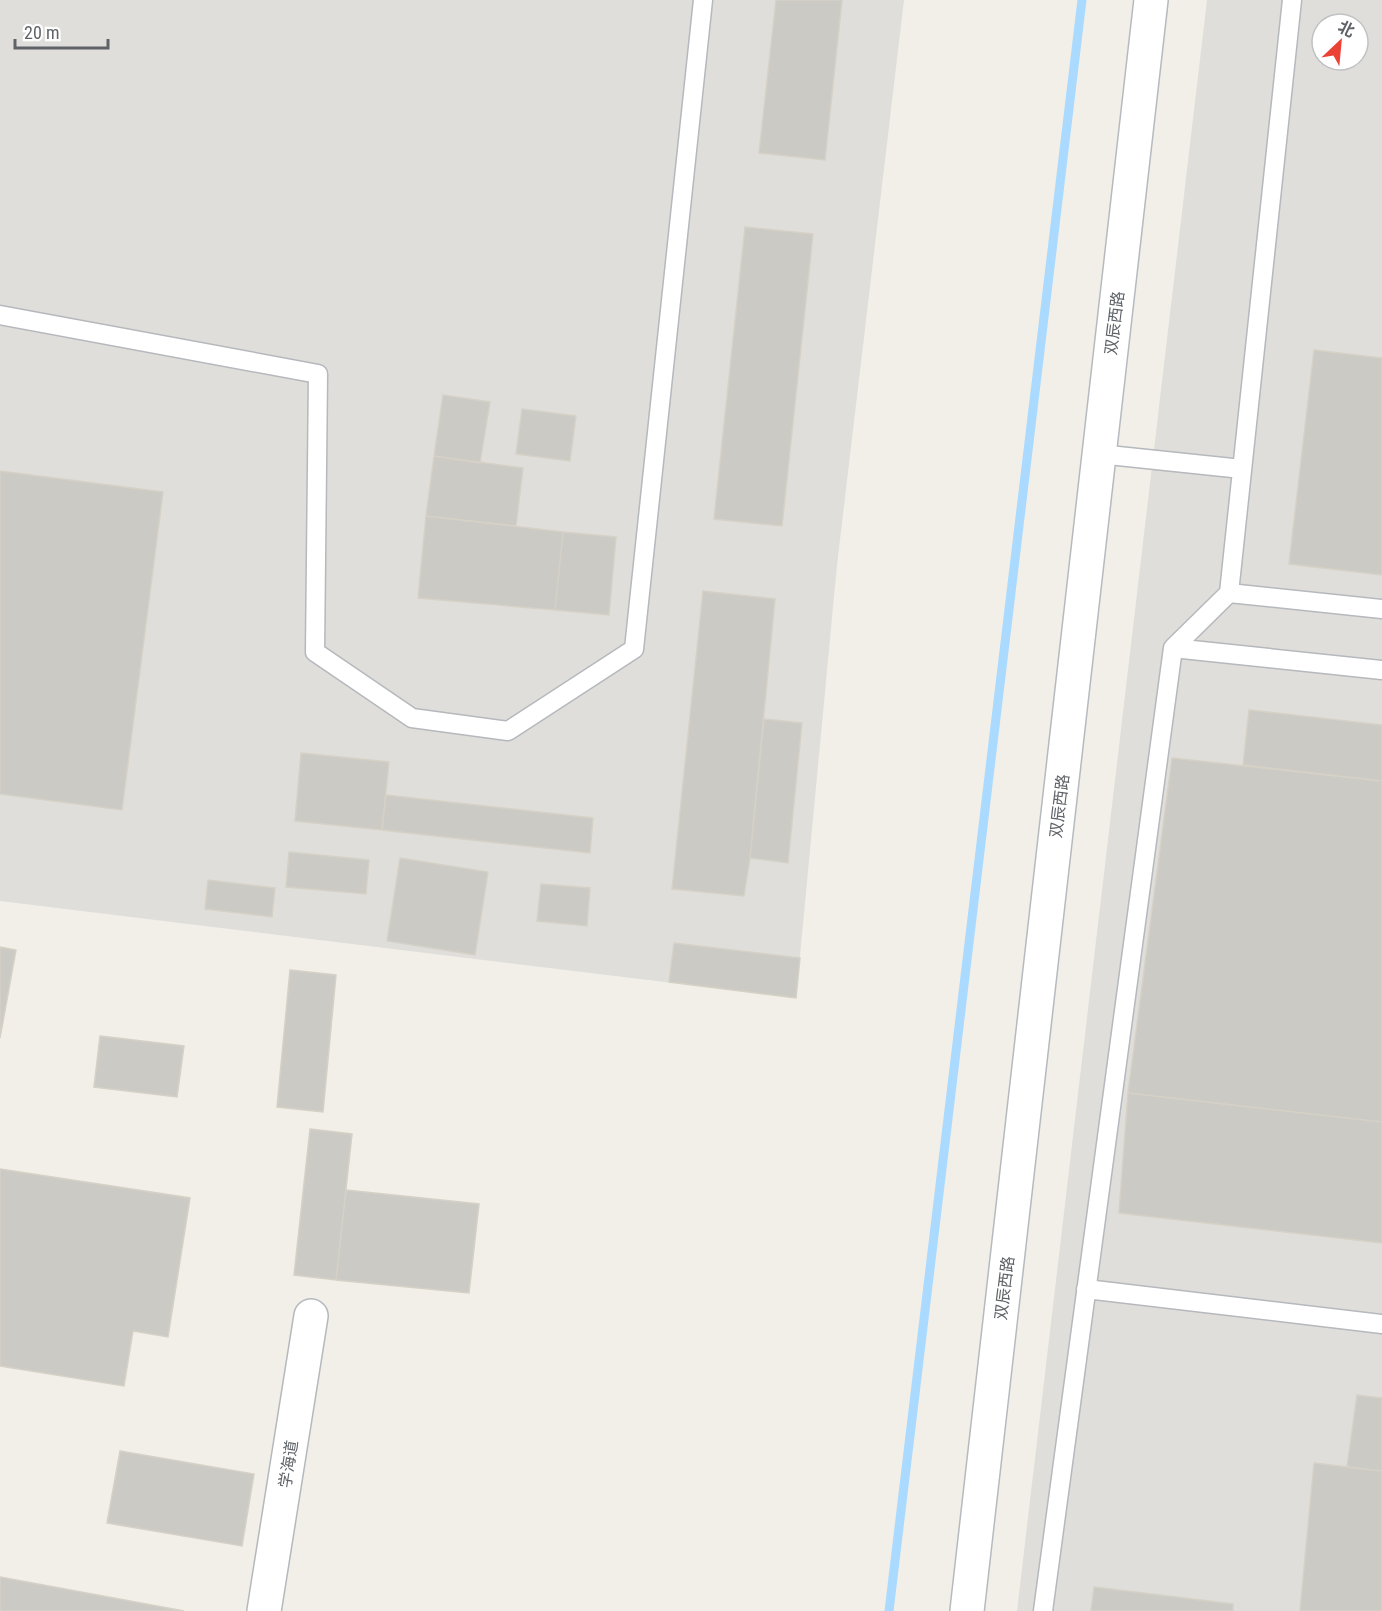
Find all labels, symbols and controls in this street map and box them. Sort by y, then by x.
scale bar [15,12,108,50]
north arrow [1310,12,1370,72]
text: 北 [1335,17,1358,41]
text: 20 m [24,22,59,43]
street label: 双辰西路 [1101,290,1128,356]
street label: 双辰西路 [1046,773,1073,839]
street label: 双辰西路 [991,1255,1018,1321]
street label: 学海道 [275,1439,302,1489]

